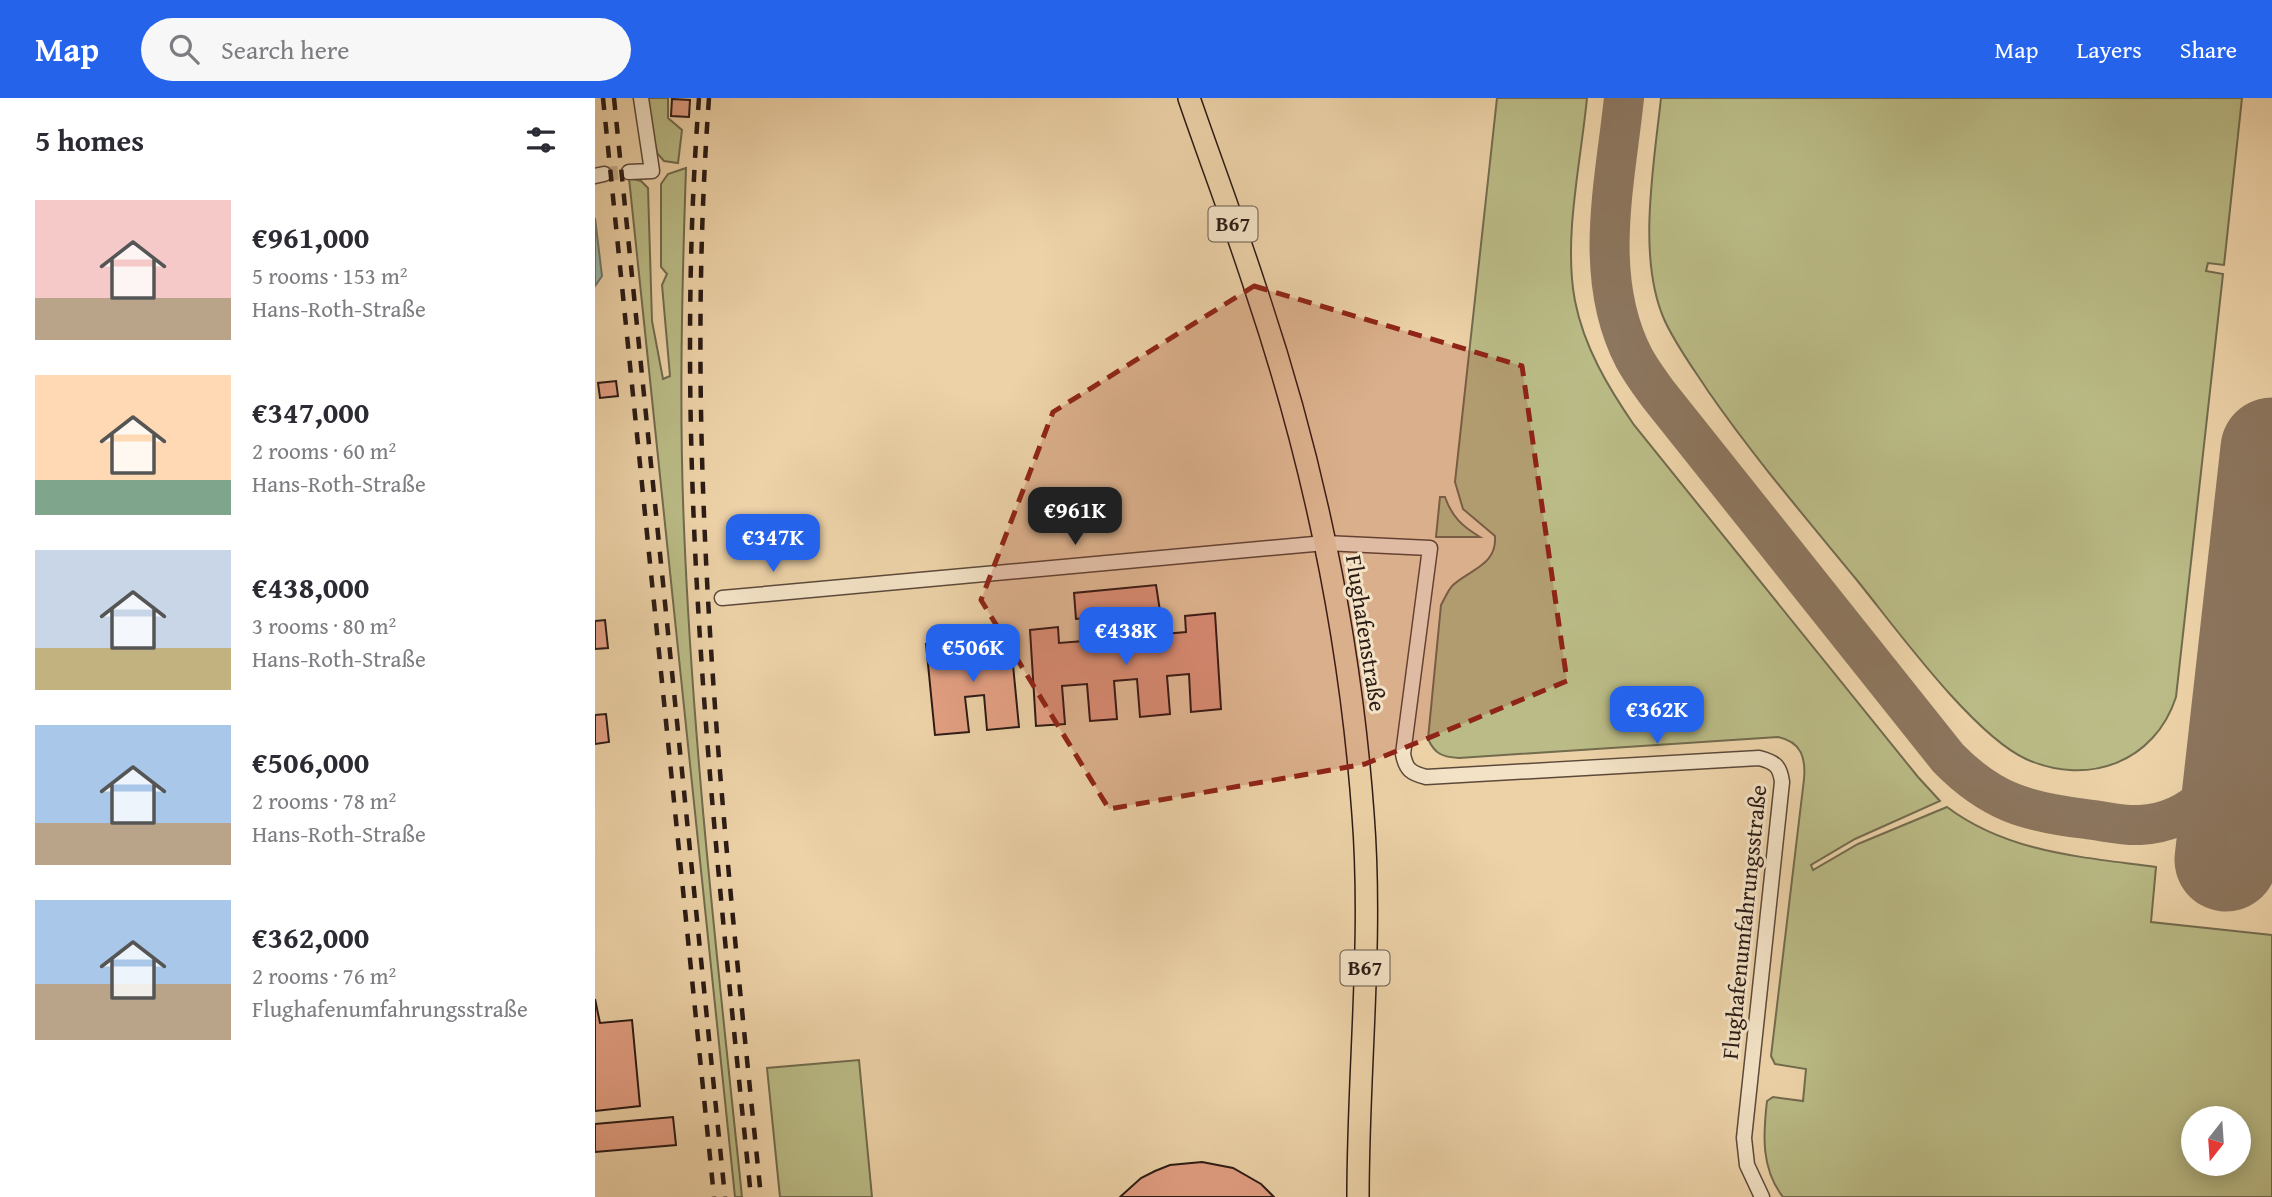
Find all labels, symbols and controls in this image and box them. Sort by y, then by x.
search box [141,18,631,81]
text: Map [35,25,99,73]
icon: search [165,30,203,68]
text: Search here [221,30,349,69]
text: Map [1995,32,2038,67]
text: Layers [2076,32,2142,67]
text: Share [2180,32,2237,67]
text: 5 homes [35,118,144,162]
icon: filters [522,121,560,159]
road number: B67 [1209,206,1257,242]
text: €961,000 [252,215,369,259]
icon: home [91,228,175,312]
text: 5 rooms · 153 m² [252,259,407,292]
text: Hans-Roth-Straße [252,292,426,325]
text: €347,000 [252,390,369,434]
icon: home [91,403,175,487]
text: 2 rooms · 60 m² [252,434,396,467]
text: Hans-Roth-Straße [252,467,426,500]
pin: €961K [1026,488,1124,547]
text: €961K [1044,493,1106,526]
pin: €347K [724,514,822,574]
text: €347K [742,520,804,553]
street label: Flughafenstraße [1338,552,1395,714]
text: €438,000 [252,565,369,609]
icon: home [91,578,175,662]
pin: €438K [1077,608,1175,667]
text: 3 rooms · 80 m² [252,609,396,642]
text: €438K [1095,613,1157,646]
pin: €506K [924,624,1022,684]
text: €506K [942,630,1004,663]
text: Hans-Roth-Straße [252,642,426,675]
pin: €362K [1608,686,1706,746]
text: €362K [1626,692,1688,725]
text: €506,000 [252,740,369,784]
icon: home [91,753,175,837]
street label: Flughafenumfahrungsstraße [1713,783,1774,1061]
text: 2 rooms · 78 m² [252,784,396,817]
text: Hans-Roth-Straße [252,817,426,850]
text: €362,000 [252,915,369,959]
icon: home [91,928,175,1012]
road number: B67 [1341,950,1389,986]
text: 2 rooms · 76 m² [252,959,396,992]
text: Flughafenumfahrungsstraße [252,992,528,1025]
north arrow [2181,1106,2251,1176]
map controls [2181,1106,2251,1176]

